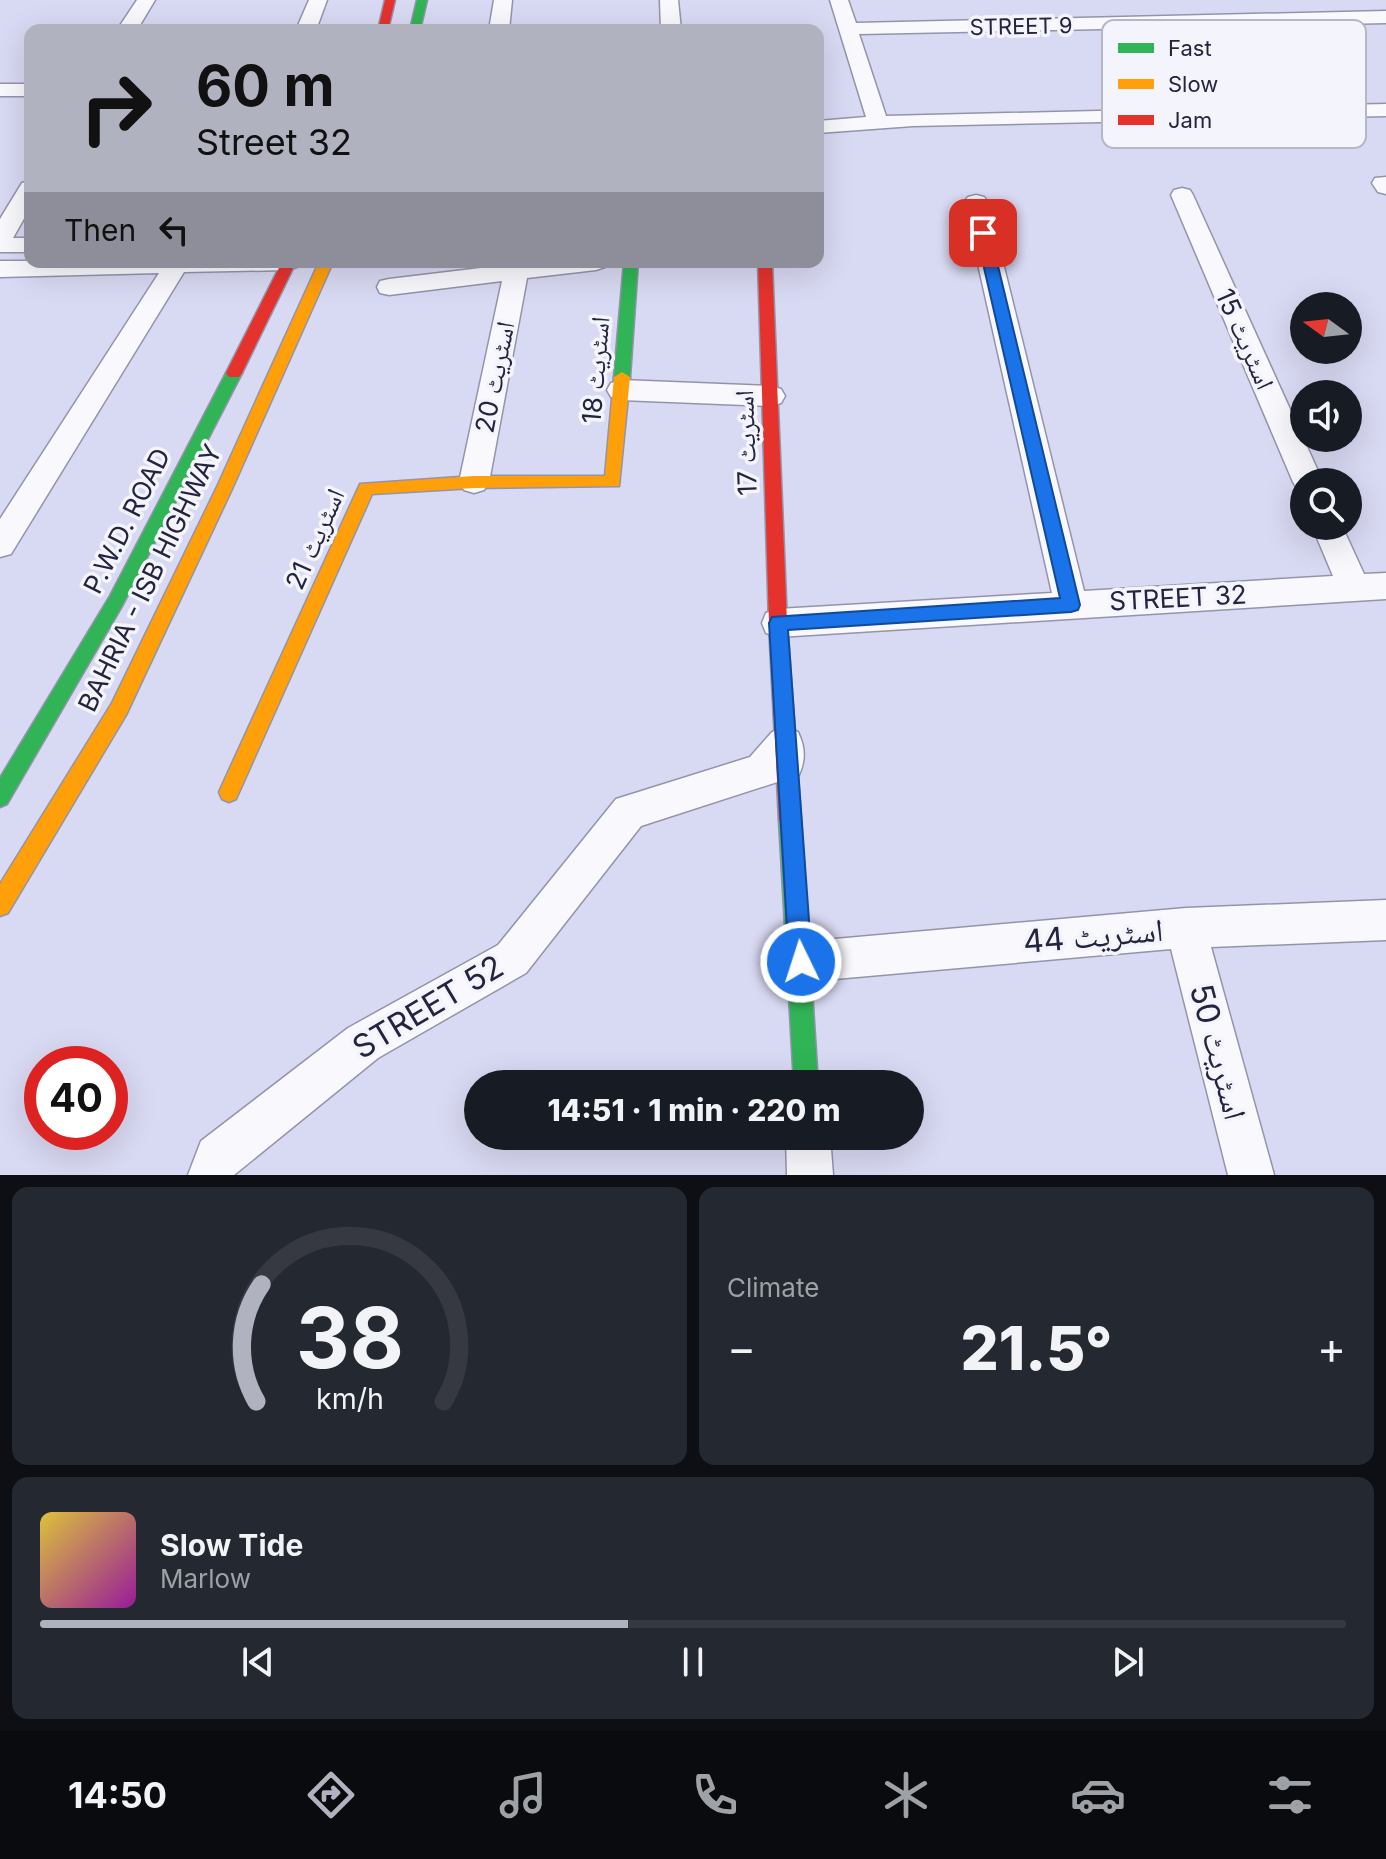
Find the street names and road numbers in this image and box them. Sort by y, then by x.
street label: STREET 9 [969,12,1073,40]
street label: اسٹریٹ 15 [1210,284,1281,394]
street label: اسٹریٹ 18 [575,315,616,425]
street label: اسٹریٹ 20 [469,319,520,435]
street label: اسٹریٹ 17 [728,390,763,496]
street label: BAHRIA - ISB HIGHWAY [71,439,228,716]
street label: P.W.D. ROAD [77,443,176,599]
street label: اسٹریٹ 21 [279,484,350,594]
street label: STREET 32 [1109,578,1247,617]
street label: اسٹریٹ 44 [1021,910,1165,961]
street label: STREET 52 [345,946,510,1067]
street label: اسٹریٹ 50 [1182,980,1255,1124]

